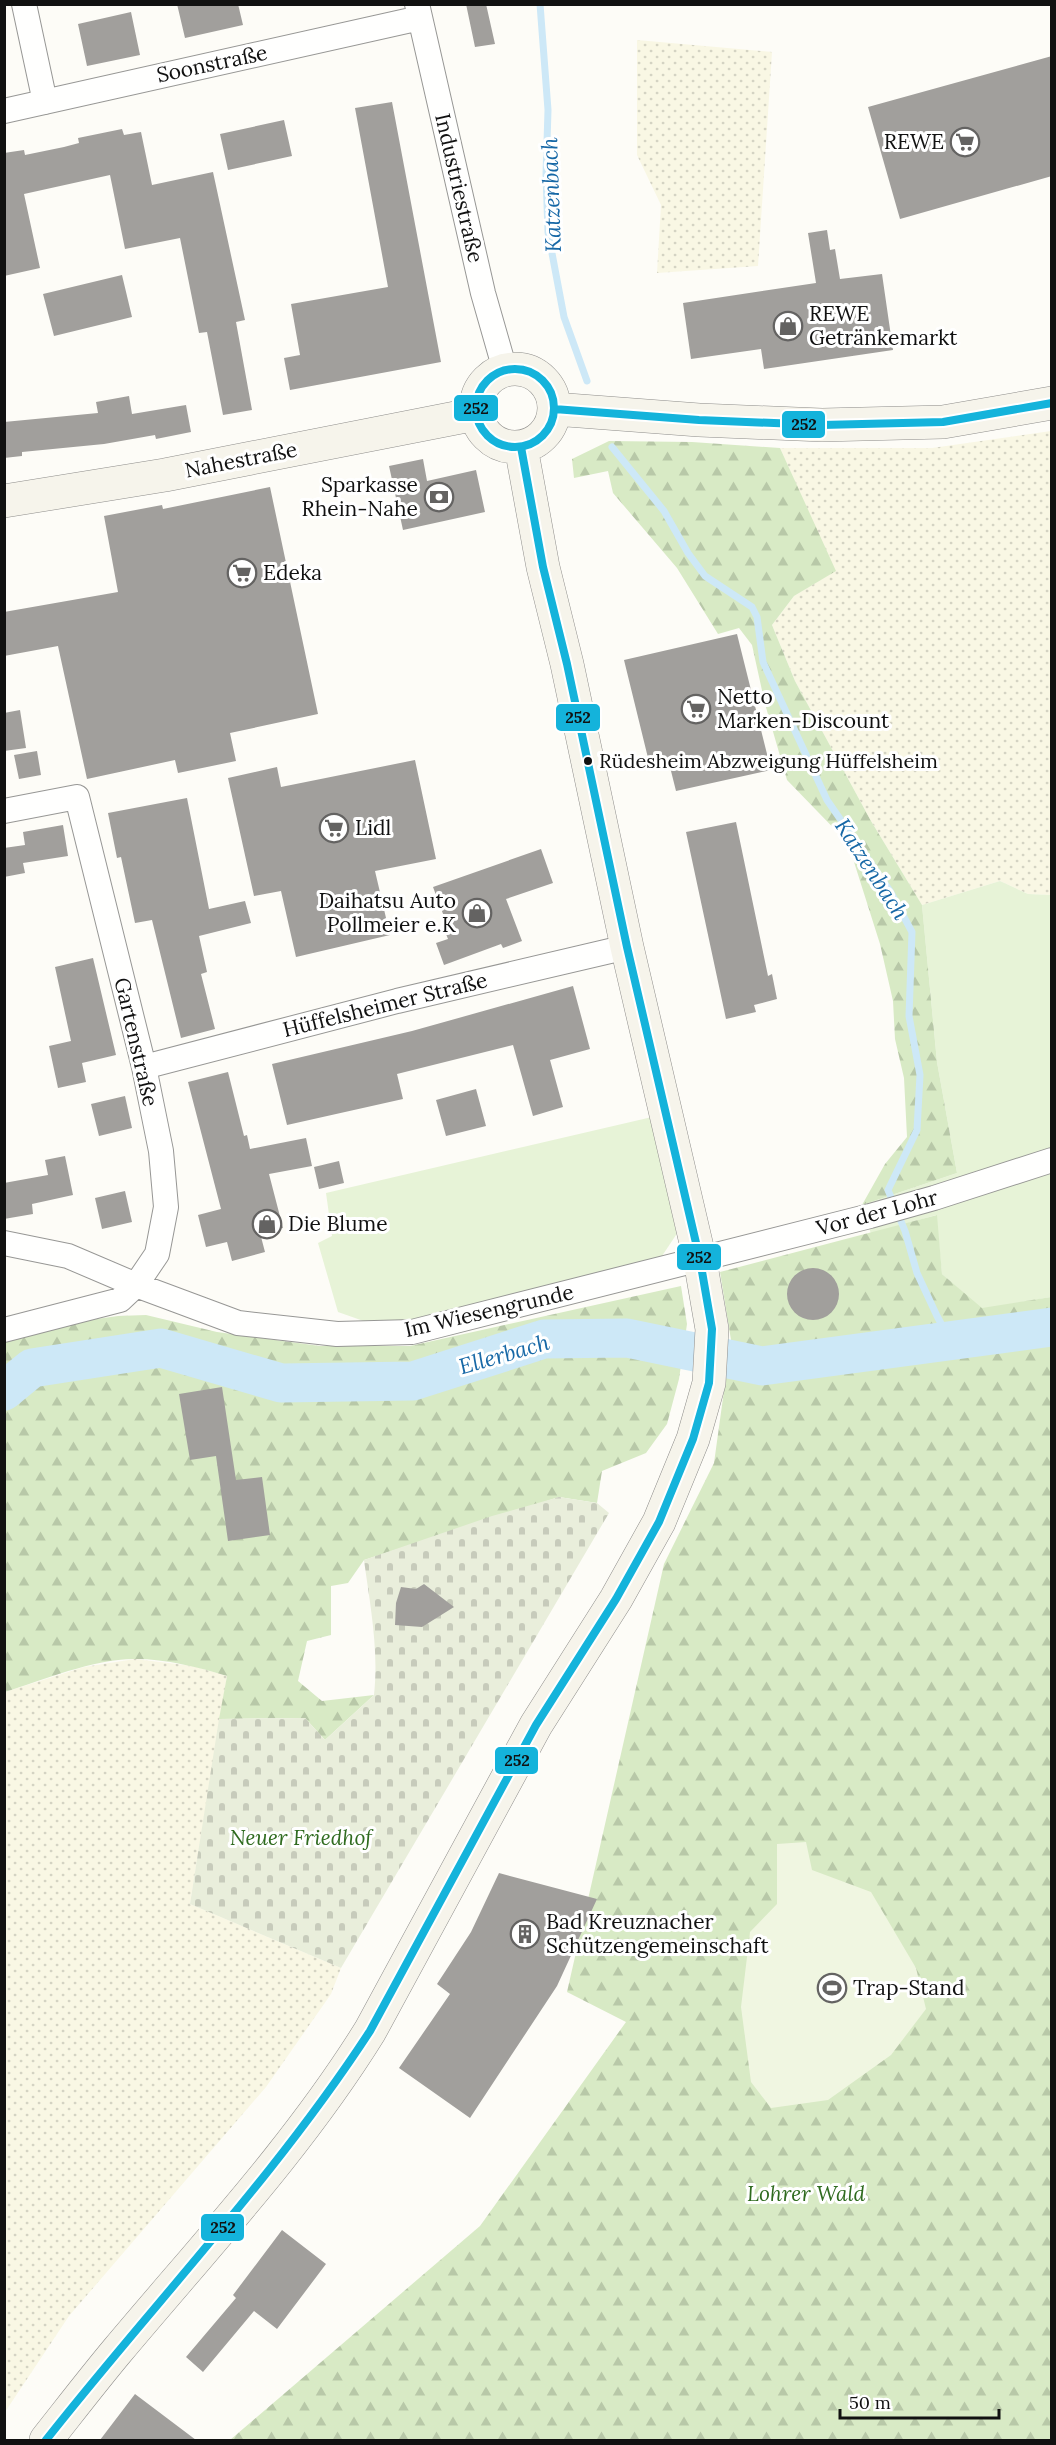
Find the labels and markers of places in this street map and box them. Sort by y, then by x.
supermarket icon: REWE [949,126,981,158]
place label: REWE [884,128,944,155]
place label: REWE Getränkemarkt [809,300,958,351]
shop icon: REWE Getränkemarkt [772,310,804,342]
place label: Sparkasse Rhein-Nahe [302,471,418,522]
bank icon: Sparkasse Rhein-Nahe [423,481,455,513]
supermarket icon: Edeka [226,557,258,589]
place label: Edeka [263,559,322,586]
place label: Netto Marken-Discount [717,683,890,734]
supermarket icon: Netto Marken-Discount [680,693,712,725]
place label: Rüdesheim Abzweigung Hüffelsheim [599,748,938,773]
marker: Rüdesheim Abzweigung Hüffelsheim [582,755,594,767]
supermarket icon: Lidl [318,812,350,844]
place label: Lidl [355,814,391,841]
place label: Daihatsu Auto Pollmeier e.K [318,887,457,938]
shop icon: Daihatsu Auto Pollmeier e.K [461,897,493,929]
shop icon: Die Blume [251,1208,283,1240]
place label: Die Blume [288,1210,388,1237]
place label: Bad Kreuznacher Schützengemeinschaft [546,1908,769,1959]
building icon: Bad Kreuznacher Schützengemeinschaft [509,1918,541,1950]
sports icon: Trap-Stand [816,1972,848,2004]
place label: Trap-Stand [853,1974,965,2001]

